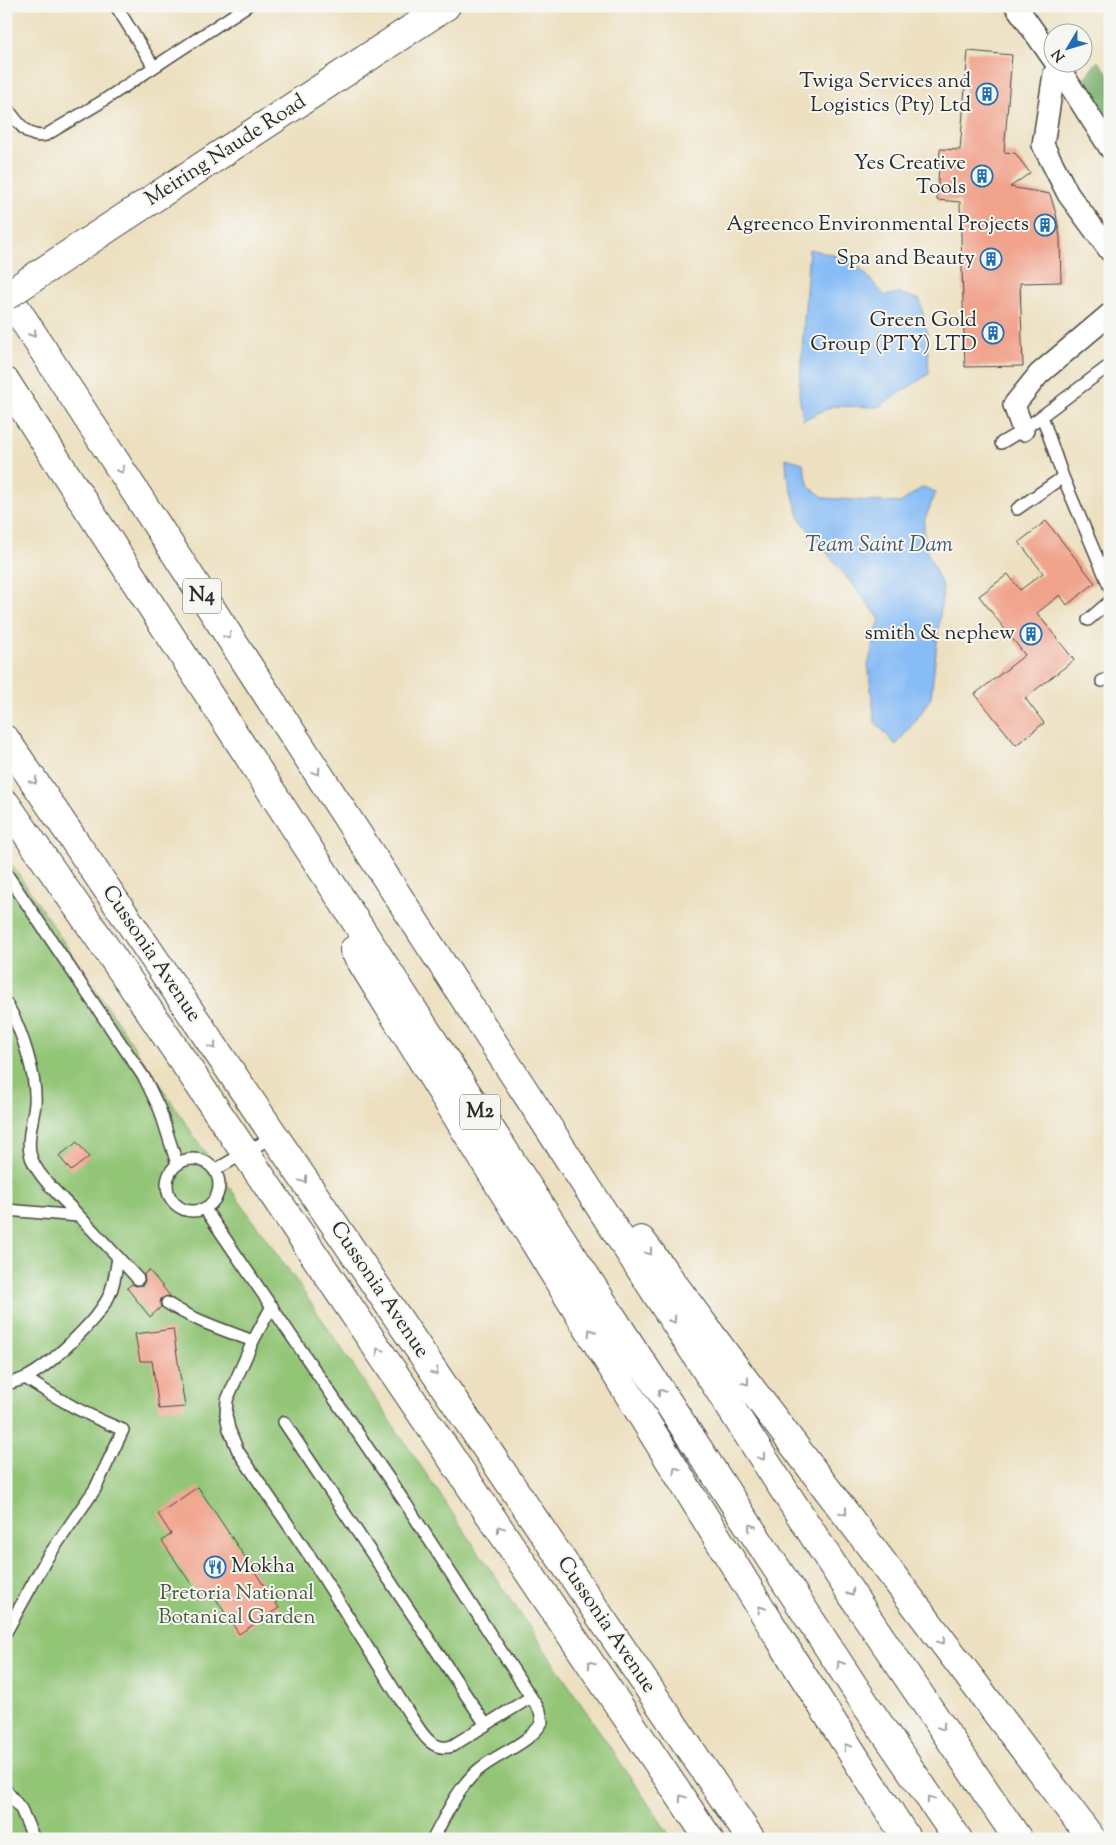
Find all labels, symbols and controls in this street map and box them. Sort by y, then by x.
north arrow [1044,22,1094,72]
text: N [1048,44,1071,65]
place label: Twiga Services and Logistics (Pty) Ltd [799,67,971,121]
building icon: Twiga Services and Logistics (Pty) Ltd [975,82,999,106]
street label: Meiring Naude Road [140,88,313,214]
place label: Yes Creative Tools [854,149,966,203]
building icon: Yes Creative Tools [970,164,994,188]
place label: Agreenco Environmental Projects [726,210,1029,240]
building icon: Agreenco Environmental Projects [1033,213,1057,237]
place label: Spa and Beauty [836,244,976,274]
building icon: Spa and Beauty [979,247,1003,271]
place label: Green Gold Group (PTY) LTD [810,306,977,360]
building icon: Green Gold Group (PTY) LTD [981,321,1005,345]
one-way arrow [27,328,36,338]
one-way arrow [115,465,124,474]
water label: Team Saint Dam [805,530,953,562]
road number: N4 [183,578,221,614]
place label: smith & nephew [865,619,1015,649]
building icon: smith & nephew [1019,622,1043,646]
one-way arrow [222,631,232,640]
one-way arrow [311,767,320,776]
one-way arrow [27,775,37,784]
street label: Cussonia Avenue [94,880,208,1028]
one-way arrow [207,1040,216,1049]
road number: M2 [460,1094,500,1130]
one-way arrow [298,1174,307,1184]
street label: Cussonia Avenue [322,1216,436,1364]
one-way arrow [643,1246,653,1255]
one-way arrow [667,1315,676,1324]
one-way arrow [588,1328,597,1338]
one-way arrow [376,1347,385,1357]
one-way arrow [429,1366,438,1376]
one-way arrow [740,1376,749,1386]
one-way arrow [658,1388,668,1397]
one-way arrow [756,1451,765,1460]
one-way arrow [673,1467,682,1476]
one-way arrow [838,1506,847,1516]
one-way arrow [748,1524,757,1533]
one-way arrow [497,1525,506,1535]
street label: Cussonia Avenue [549,1551,663,1699]
place label: Mokha [231,1552,295,1582]
restaurant icon: Mokha [203,1555,227,1579]
park label: Pretoria National Botanical Garden [158,1579,316,1633]
one-way arrow [845,1587,854,1596]
one-way arrow [758,1605,767,1614]
one-way arrow [937,1635,945,1644]
one-way arrow [588,1660,597,1669]
one-way arrow [836,1660,846,1669]
one-way arrow [936,1721,945,1731]
one-way arrow [844,1743,853,1752]
one-way arrow [679,1795,688,1804]
one-way arrow [927,1795,936,1804]

